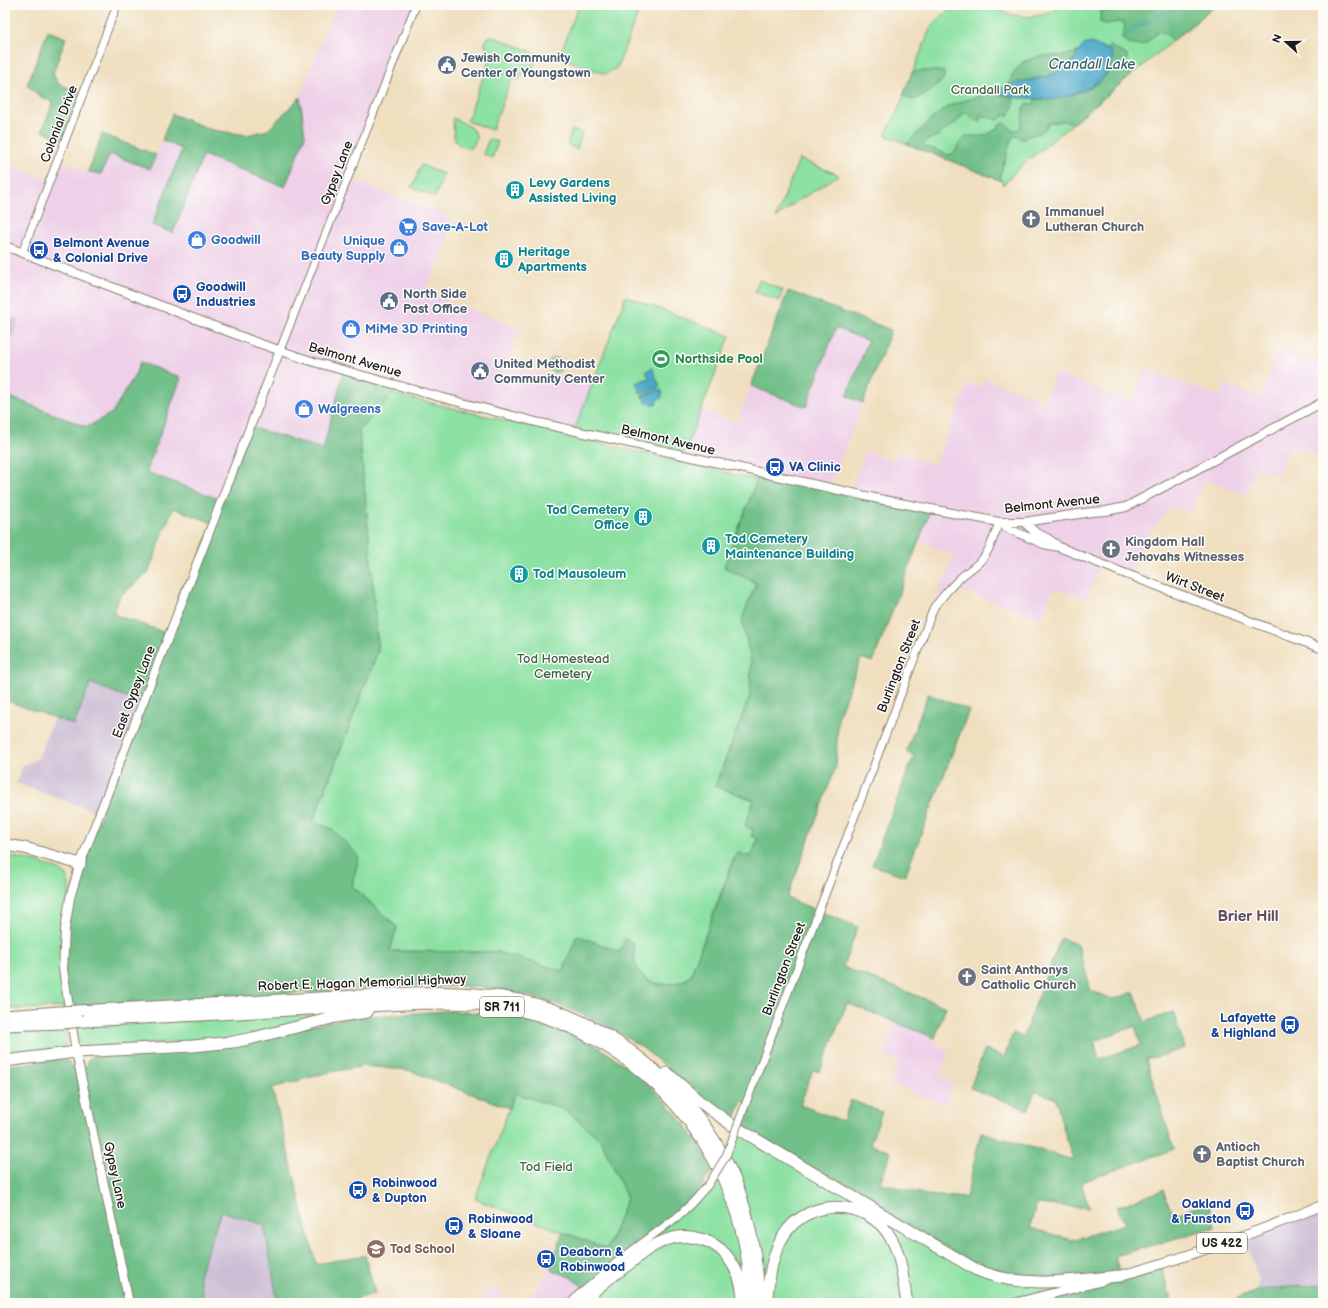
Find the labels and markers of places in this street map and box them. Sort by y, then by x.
place label: Jewish Community Center of Youngstown [461,50,591,81]
public building icon: Jewish Community Center of Youngstown [436,54,458,76]
place label: Levy Gardens Assisted Living [528,175,616,206]
building icon: Levy Gardens Assisted Living [504,179,526,201]
place label: Immanuel Lutheran Church [1045,204,1144,235]
church icon: Immanuel Lutheran Church [1020,208,1042,230]
supermarket icon: Save-A-Lot [397,216,419,238]
place label: Save-A-Lot [422,219,489,235]
shop icon: Goodwill [186,229,208,251]
place label: Goodwill [211,232,261,248]
place label: Unique Beauty Supply [301,233,386,264]
place label: Belmont Avenue & Colonial Drive [53,235,150,266]
shop icon: Unique Beauty Supply [388,237,410,259]
bus stop icon: Belmont Avenue & Colonial Drive [28,239,50,261]
place label: Heritage Apartments [517,244,587,275]
building icon: Heritage Apartments [493,248,515,270]
place label: Goodwill Industries [196,279,256,310]
bus stop icon: Goodwill Industries [171,283,193,305]
place label: North Side Post Office [403,286,468,317]
public building icon: North Side Post Office [378,290,400,312]
shop icon: MiMe 3D Printing [340,318,362,340]
place label: MiMe 3D Printing [365,321,468,337]
sports icon: Northside Pool [650,348,672,370]
place label: Northside Pool [675,351,763,367]
place label: United Methodist Community Center [494,356,605,387]
public building icon: United Methodist Community Center [469,360,491,382]
shop icon: Walgreens [293,398,315,420]
place label: Walgreens [318,401,381,417]
bus stop icon: VA Clinic [764,456,786,478]
place label: VA Clinic [789,459,841,475]
place label: Tod Cemetery Office [546,502,630,533]
building icon: Tod Cemetery Office [632,506,654,528]
place label: Tod Cemetery Maintenance Building [725,531,854,562]
place label: Kingdom Hall Jehovahs Witnesses [1125,534,1244,565]
building icon: Tod Cemetery Maintenance Building [700,535,722,557]
church icon: Kingdom Hall Jehovahs Witnesses [1100,538,1122,560]
building icon: Tod Mausoleum [508,563,530,585]
place label: Tod Mausoleum [533,566,626,582]
place label: Saint Anthonys Catholic Church [981,962,1076,993]
church icon: Saint Anthonys Catholic Church [956,966,978,988]
place label: Lafayette & Highland [1211,1010,1277,1041]
bus stop icon: Lafayette & Highland [1279,1014,1301,1036]
place label: Antioch Baptist Church [1215,1139,1305,1170]
church icon: Antioch Baptist Church [1191,1143,1213,1165]
place label: Robinwood & Dupton [372,1175,437,1206]
bus stop icon: Robinwood & Dupton [347,1179,369,1201]
place label: Oakland & Funston [1171,1196,1231,1227]
bus stop icon: Oakland & Funston [1234,1200,1256,1222]
place label: Robinwood & Sloane [468,1211,533,1242]
bus stop icon: Robinwood & Sloane [443,1215,465,1237]
school or university icon: Tod School [365,1238,387,1260]
place label: Tod School [390,1241,455,1257]
place label: Deaborn & Robinwood [560,1244,625,1275]
bus stop icon: Deaborn & Robinwood [535,1248,557,1270]

